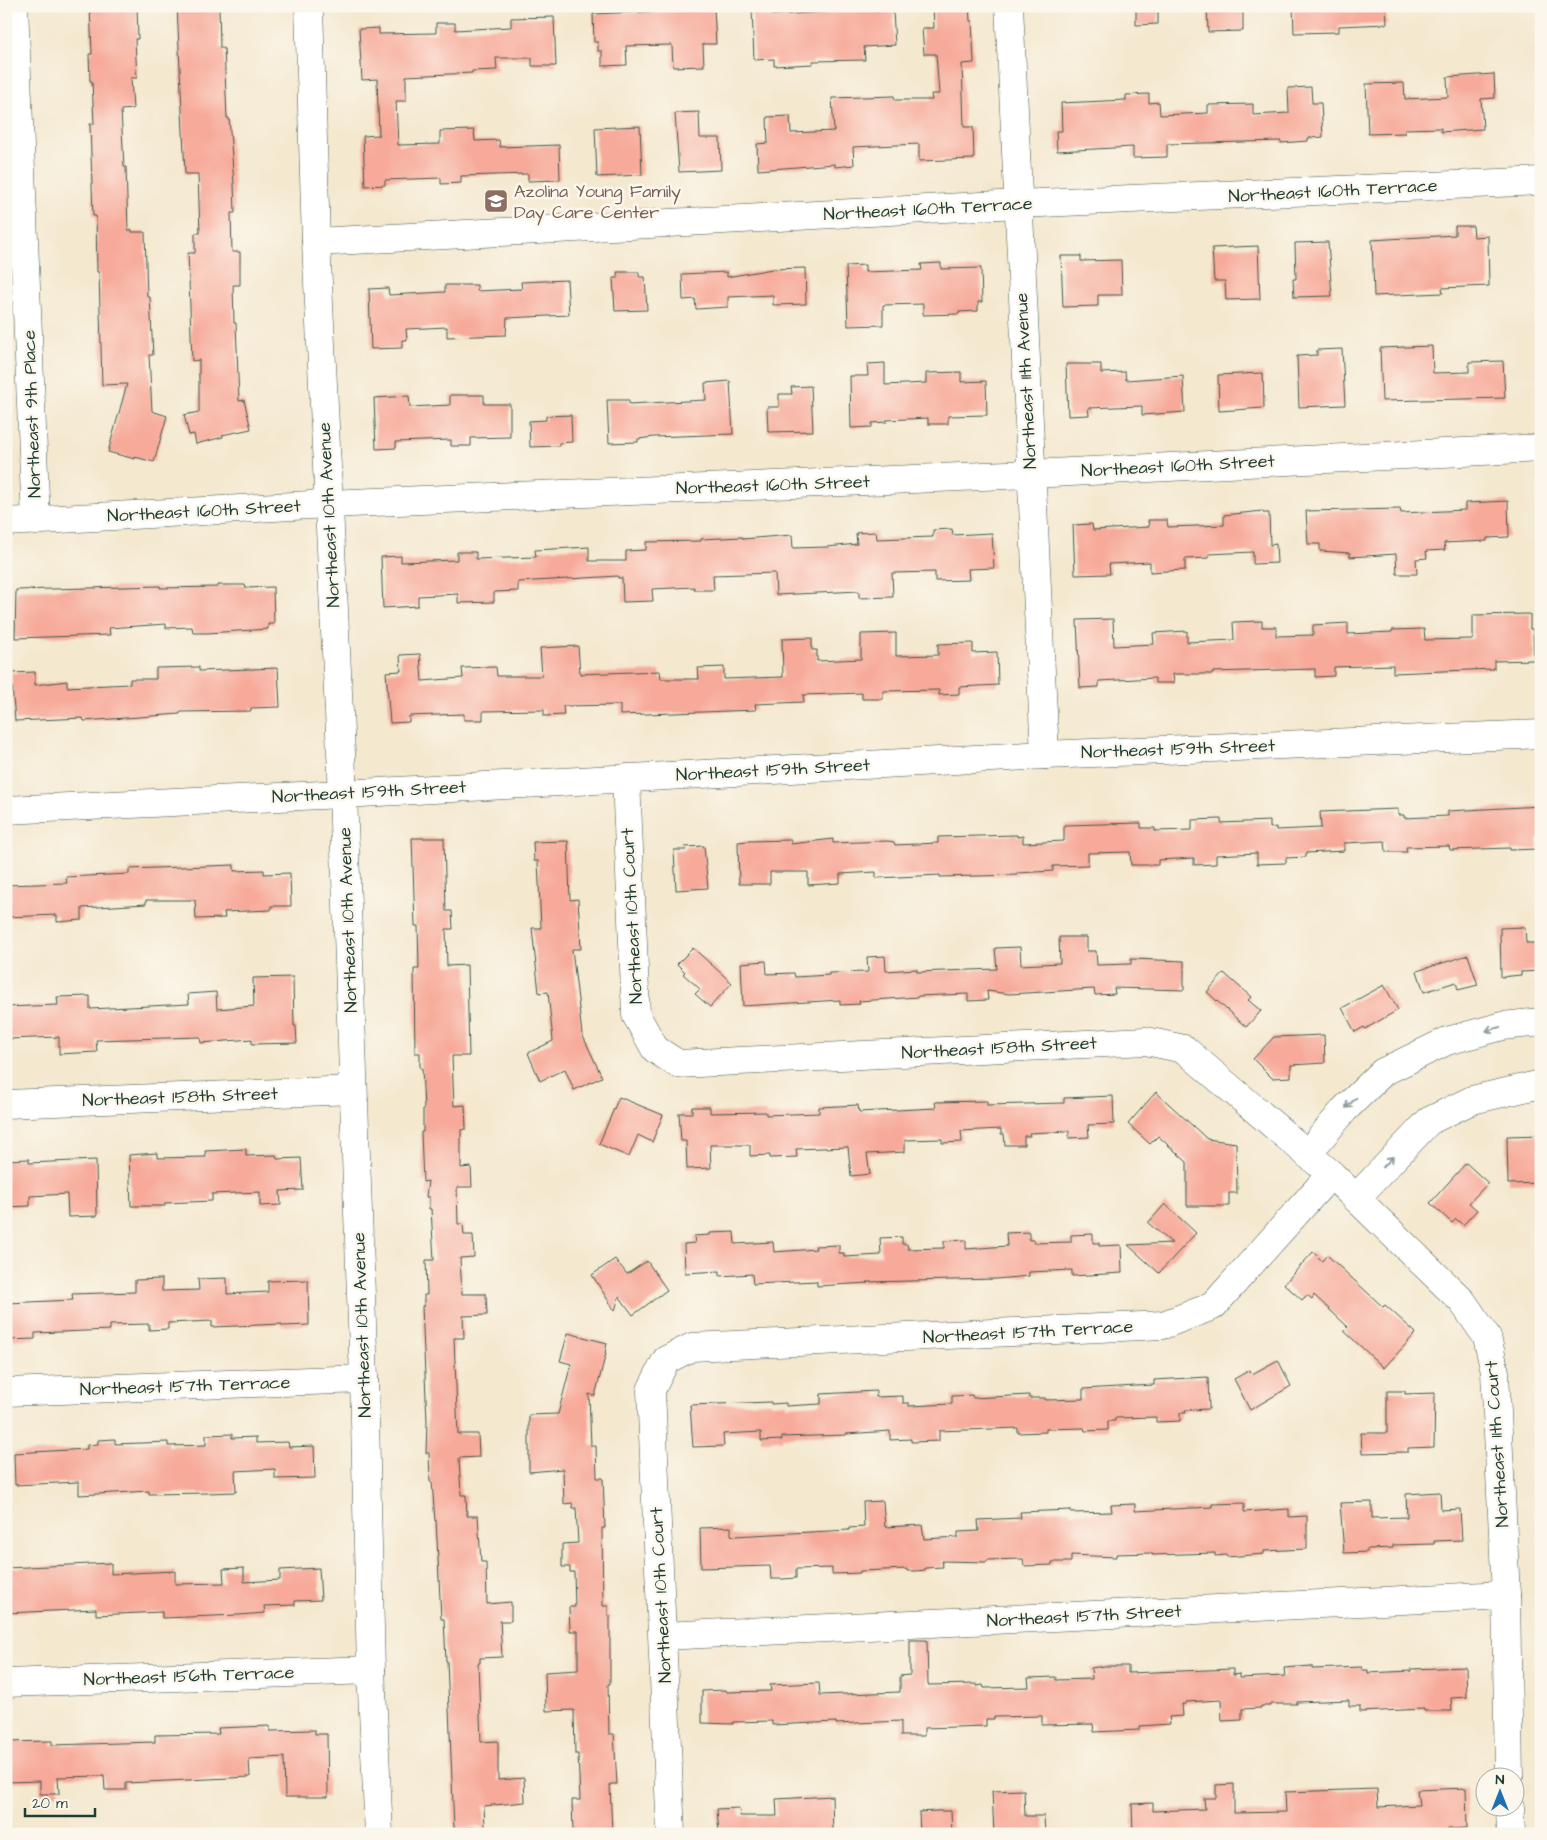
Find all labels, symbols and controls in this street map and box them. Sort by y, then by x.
street label: Northeast 160th Terrace [1228,173,1438,209]
place label: Azolina Young Family Day Care Center [514,179,681,226]
school or university icon: Azolina Young Family Day Care Center [483,188,509,214]
street label: Northeast 160th Terrace [823,191,1033,227]
street label: Northeast 11th Avenue [1009,292,1043,470]
street label: Northeast 9th Place [17,329,47,498]
street label: Northeast 10th Avenue [312,421,346,608]
street label: Northeast 160th Street [1081,448,1276,484]
street label: Northeast 160th Street [676,469,871,501]
street label: Northeast 160th Street [107,493,302,529]
street label: Northeast 159th Street [1081,733,1276,765]
street label: Northeast 159th Street [675,752,871,788]
street label: Northeast 159th Street [271,774,467,810]
street label: Northeast 10th Avenue [332,827,364,1013]
street label: Northeast 10th Court [615,827,649,1005]
one-way arrow [1485,1024,1501,1034]
street label: Northeast 158th Street [901,1030,1098,1066]
street label: Northeast 158th Street [82,1081,279,1113]
one-way arrow [1345,1097,1358,1109]
one-way arrow [1382,1156,1394,1168]
street label: Northeast 10th Avenue [346,1232,378,1418]
street label: Northeast 157th Terrace [922,1314,1134,1350]
street label: Northeast 11th Court [1479,1359,1515,1528]
street label: Northeast 157th Terrace [79,1370,291,1402]
street label: Northeast 10th Court [644,1506,678,1684]
street label: Northeast 157th Street [986,1598,1183,1634]
street label: Northeast 156th Terrace [83,1660,295,1692]
north arrow [1474,1768,1524,1818]
text: N [1496,1770,1505,1790]
scale bar [25,1785,95,1817]
text: 20 m [32,1793,68,1814]

